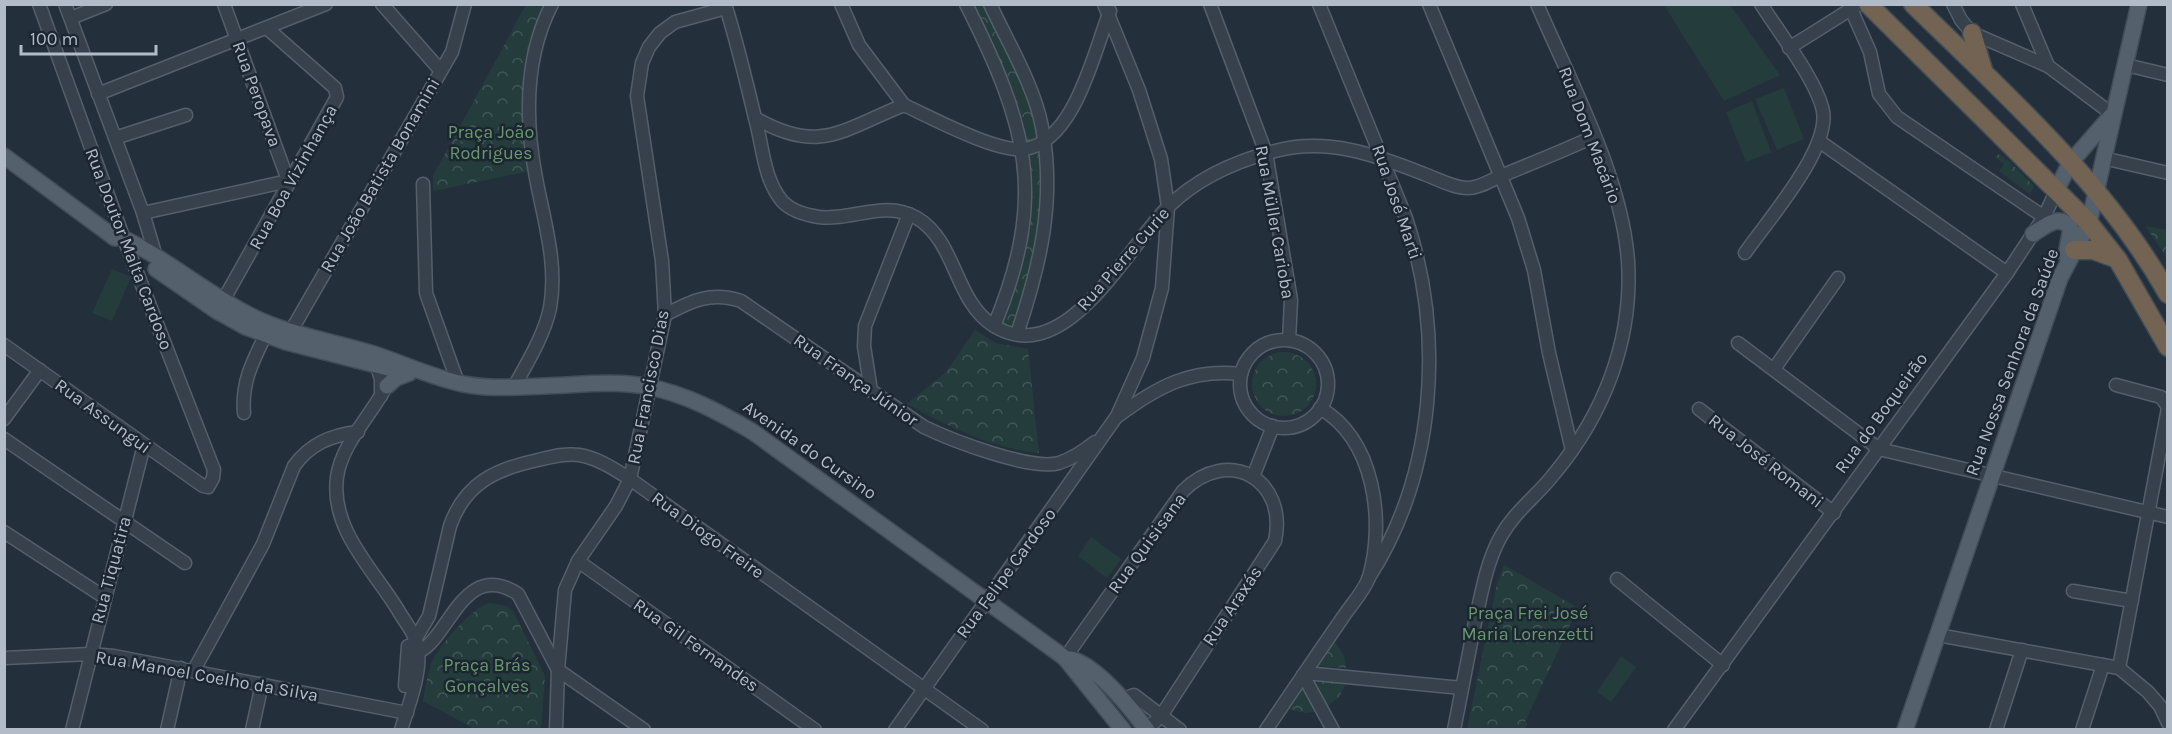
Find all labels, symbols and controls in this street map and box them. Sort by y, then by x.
scale bar [21,18,156,56]
text: 100 m [30,28,78,50]
street label: Rua Peropava [228,38,286,150]
street label: Rua Dom Macário [1554,63,1626,207]
street label: Rua João Batista Bonamini [315,74,445,276]
street label: Rua Boa Vizinhança [244,101,342,253]
park label: Praça João Rodrigues [448,121,534,164]
street label: Rua José Marti [1367,142,1427,262]
street label: Rua Müller Carioba [1251,143,1299,301]
street label: Rua Doutor Malta Cardoso [80,145,178,353]
street label: Rua Pierre Curie [1072,203,1174,315]
street label: Rua Nossa Senhora da Saúde [1961,245,2063,479]
street label: Rua Francisco Dias [622,308,674,466]
street label: Rua França Júnior [789,329,923,431]
street label: Rua do Boqueirão [1830,348,1932,478]
street label: Rua Assungui [51,374,155,458]
street label: Avenida do Cursino [739,396,881,504]
street label: Rua José Romani [1704,409,1828,513]
street label: Rua Diogo Freire [647,487,769,583]
street label: Rua Quisisana [1103,488,1191,598]
street label: Rua Felipe Cardoso [951,503,1061,643]
street label: Rua Tiquatira [86,514,136,626]
street label: Rua Araxás [1197,562,1267,650]
street label: Rua Gil Fernandes [629,594,763,696]
park label: Praça Frei José Maria Lorenzetti [1462,602,1594,645]
street label: Rua Manoel Coelho da Silva [94,646,320,706]
park label: Praça Brás Gonçalves [444,654,530,697]

